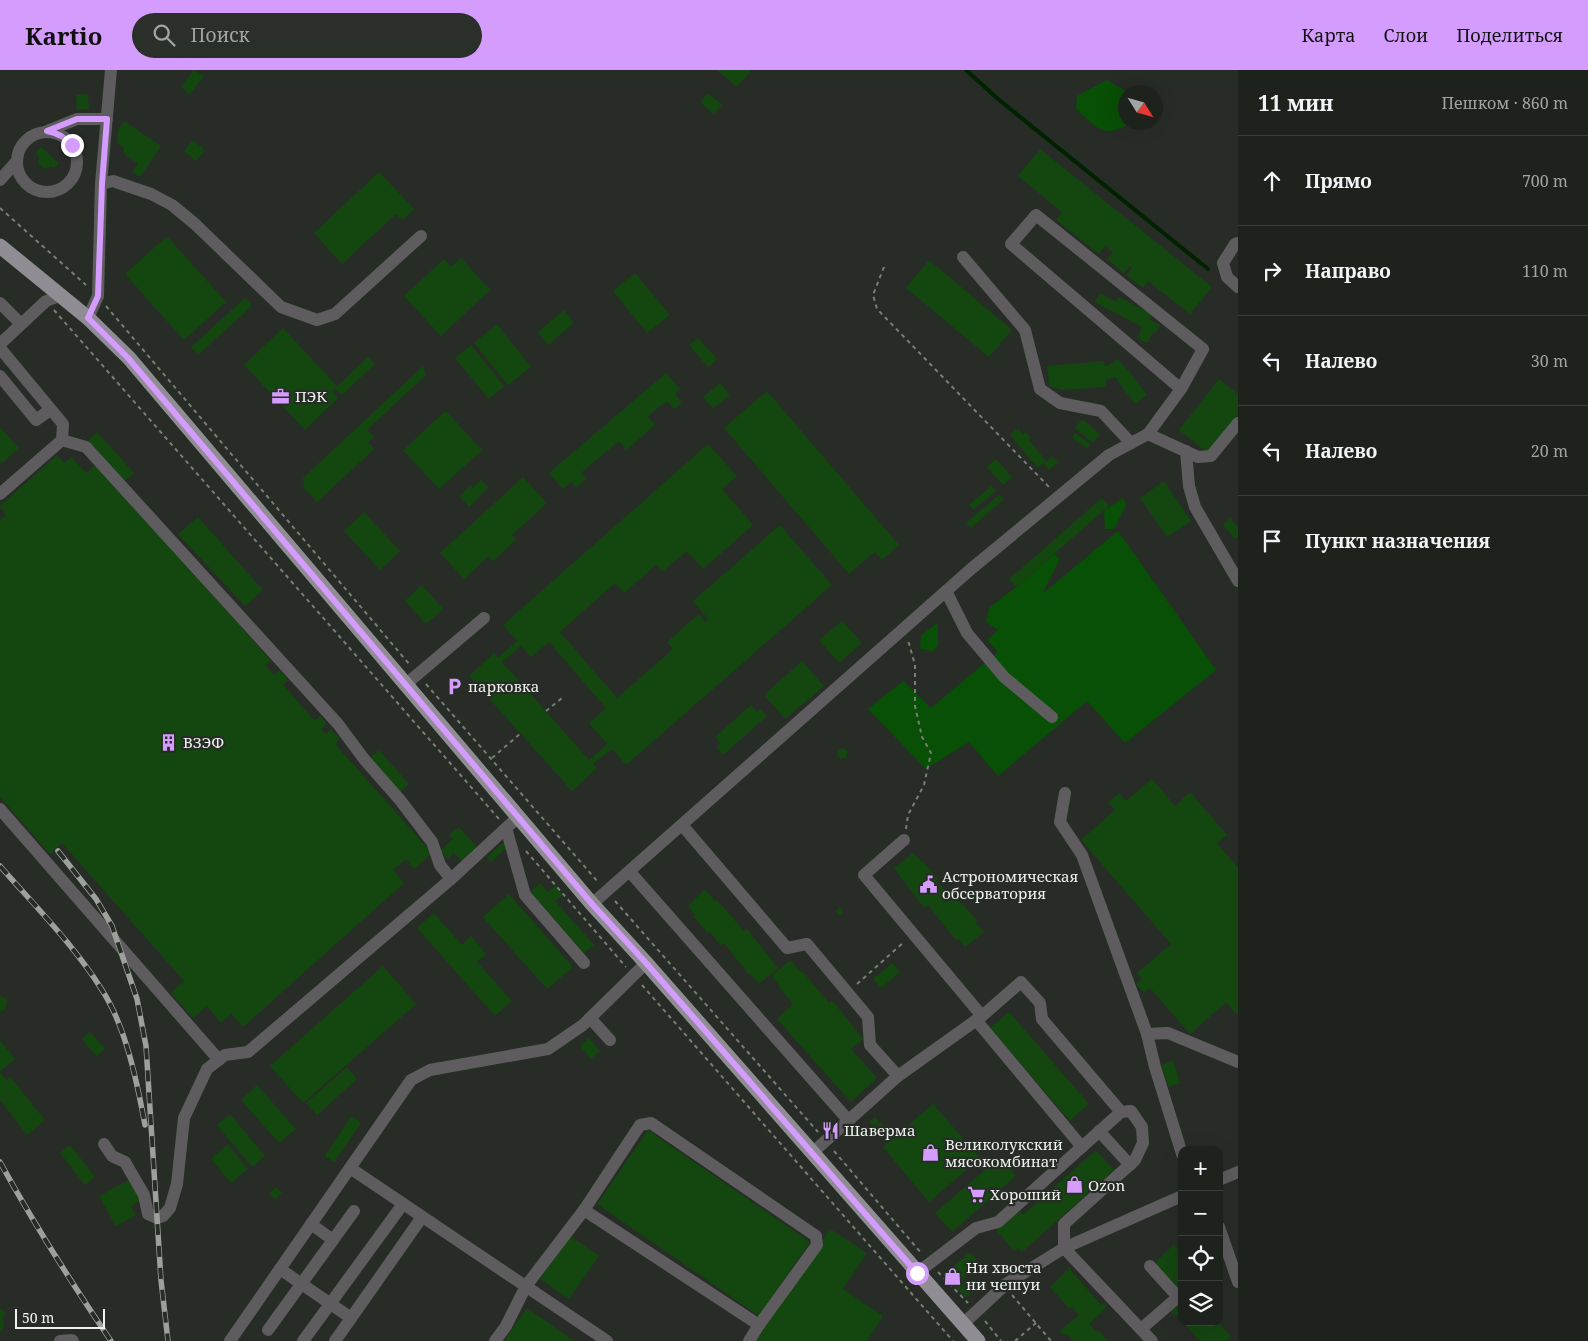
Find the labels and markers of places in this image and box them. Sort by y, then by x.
office icon: ПЭК [271,386,291,406]
place label: ПЭК [295,386,327,406]
parking icon: парковка [444,676,464,696]
place label: парковка [468,676,539,696]
building icon: ВЗЭФ [159,732,179,752]
place label: ВЗЭФ [183,732,224,752]
place label: Aстрономическая обсерватория [942,866,1078,903]
public building icon: Aстрономическая обсерватория [918,875,938,895]
restaurant icon: Шаверма [820,1120,840,1140]
place label: Шаверма [844,1120,915,1140]
place label: Великолукский мясокомбинат [945,1134,1063,1171]
shop icon: Великолукский мясокомбинат [921,1143,941,1163]
shop icon: Ozon [1064,1175,1084,1195]
place label: Ozon [1088,1175,1125,1195]
supermarket icon: Хороший [966,1184,986,1204]
place label: Хороший [990,1184,1061,1204]
place label: Ни хвоста ни чешуи [966,1257,1042,1294]
shop icon: Ни хвоста ни чешуи [942,1266,962,1286]

